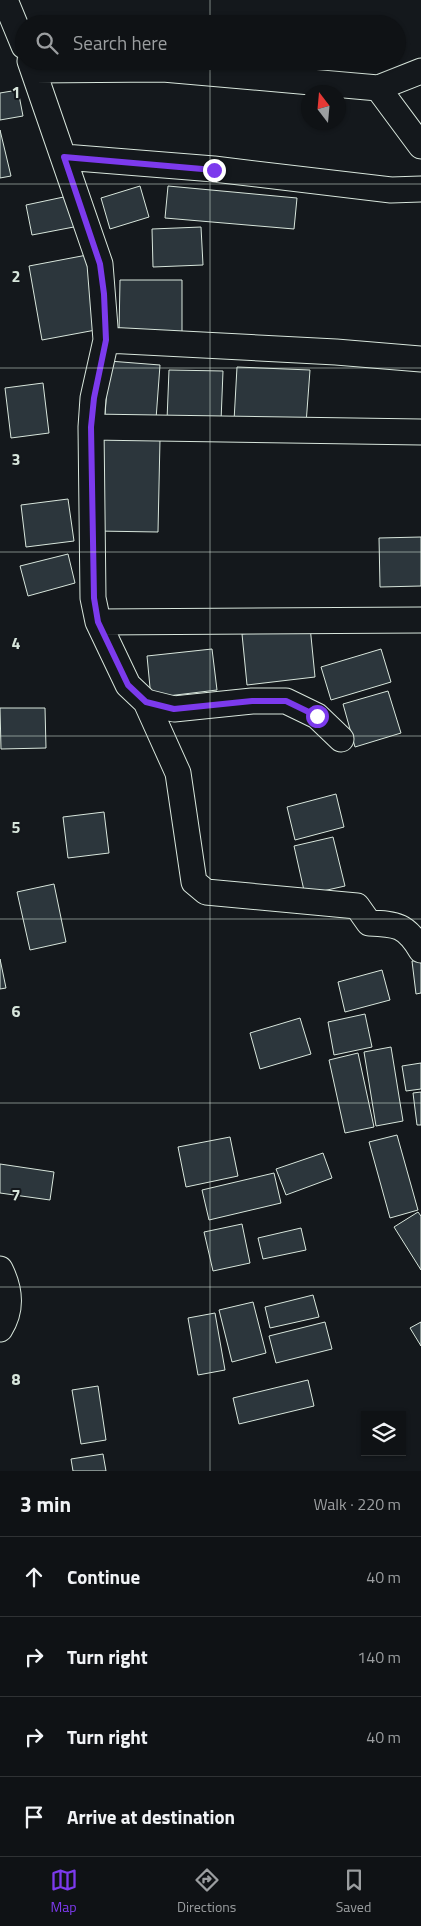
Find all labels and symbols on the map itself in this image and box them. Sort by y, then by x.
text: 1 [12,80,20,104]
north arrow [301,85,346,130]
route end [203,159,226,182]
text: 2 [12,264,20,288]
text: 3 [12,447,20,471]
text: 4 [12,631,21,655]
route start [306,705,329,728]
text: 5 [12,815,21,839]
text: 6 [12,999,21,1023]
text: 7 [12,1183,20,1207]
text: 8 [12,1367,21,1391]

